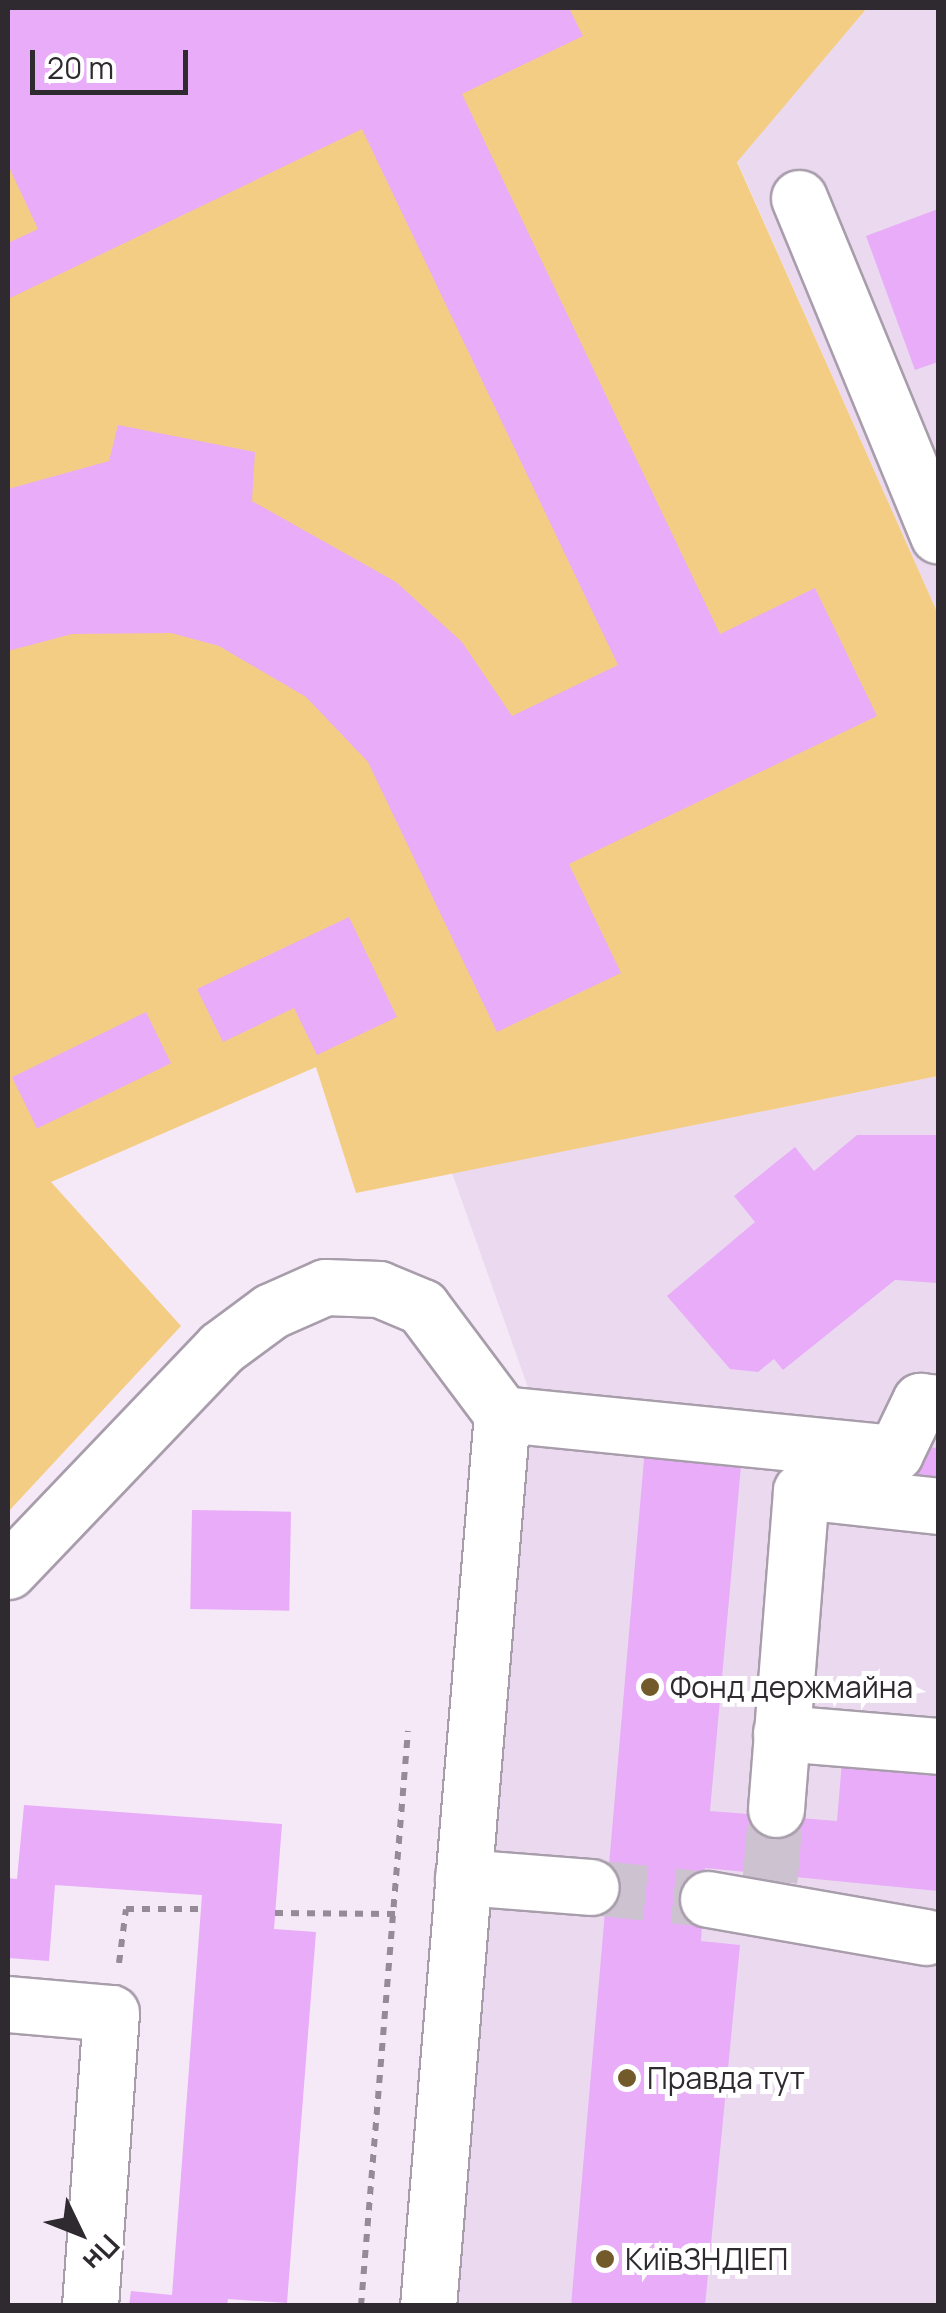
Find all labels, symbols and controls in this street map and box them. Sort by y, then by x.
scale bar [35,30,192,92]
text: 20 m [47,47,114,88]
place label: Фонд держмайна [670,1669,913,1705]
marker: Фонд держмайна [639,1676,661,1698]
place label: Правда тут [647,2060,805,2096]
marker: Правда тут [616,2067,638,2089]
north arrow [30,2183,130,2283]
text: Пн [75,2227,129,2280]
place label: КиївЗНДІЕП [625,2241,788,2277]
marker: КиївЗНДІЕП [594,2248,616,2270]

